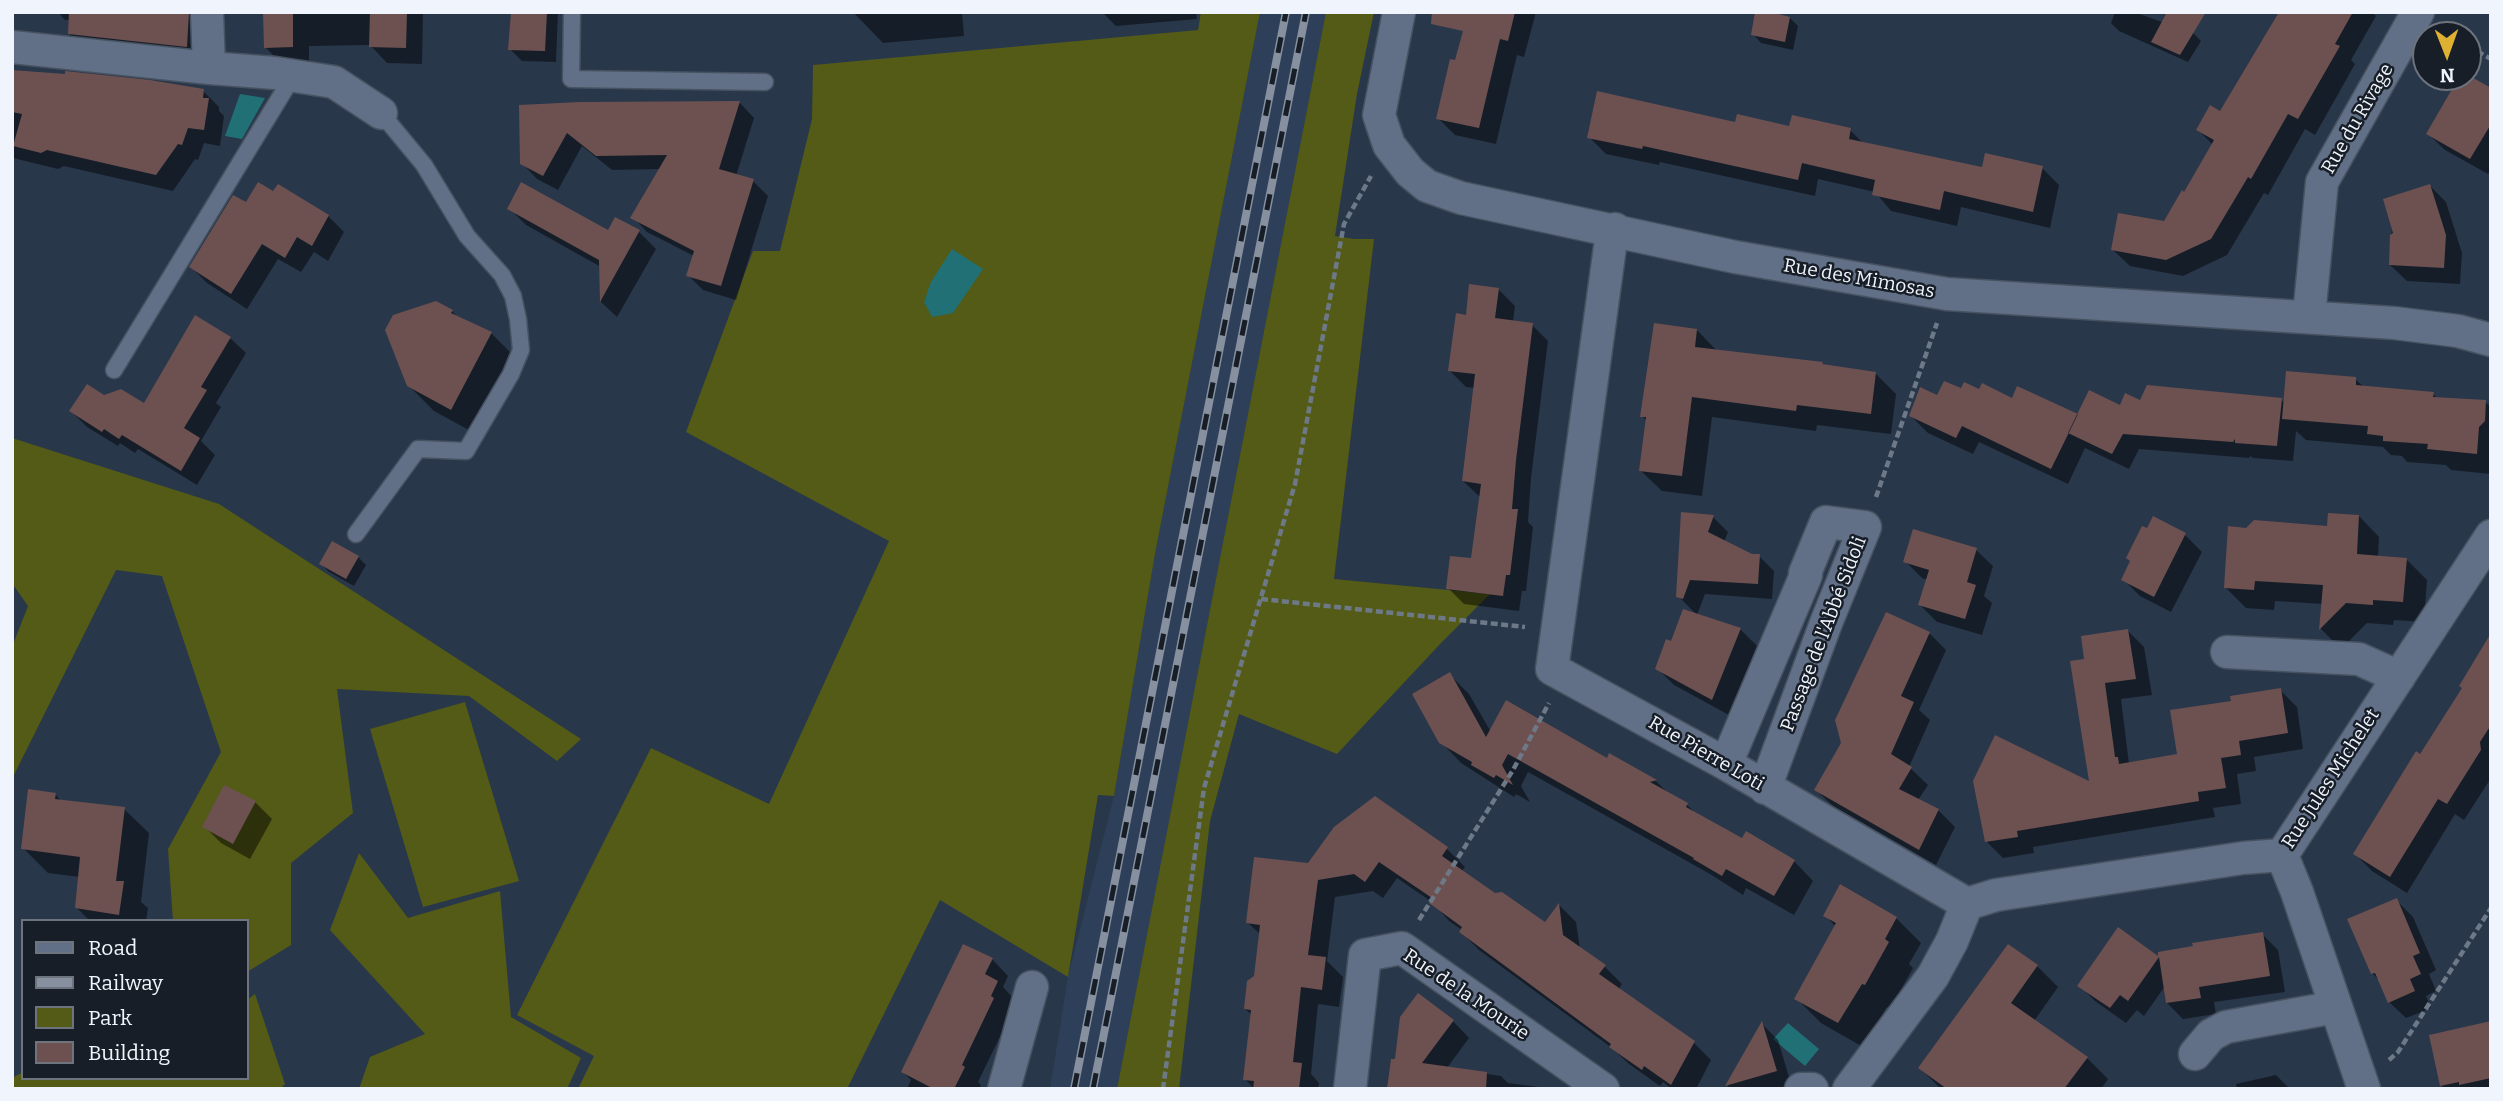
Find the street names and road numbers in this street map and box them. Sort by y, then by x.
street label: Rue du Rivage [2317,60,2399,178]
street label: Rue des Mimosas [1782,254,1936,304]
street label: Passage de l'Abbé Sidoli [1776,533,1872,735]
street label: Rue Jules Michelet [2277,705,2385,853]
street label: Rue Pierre Loti [1644,712,1768,796]
street label: Rue de la Mourie [1399,945,1533,1045]

